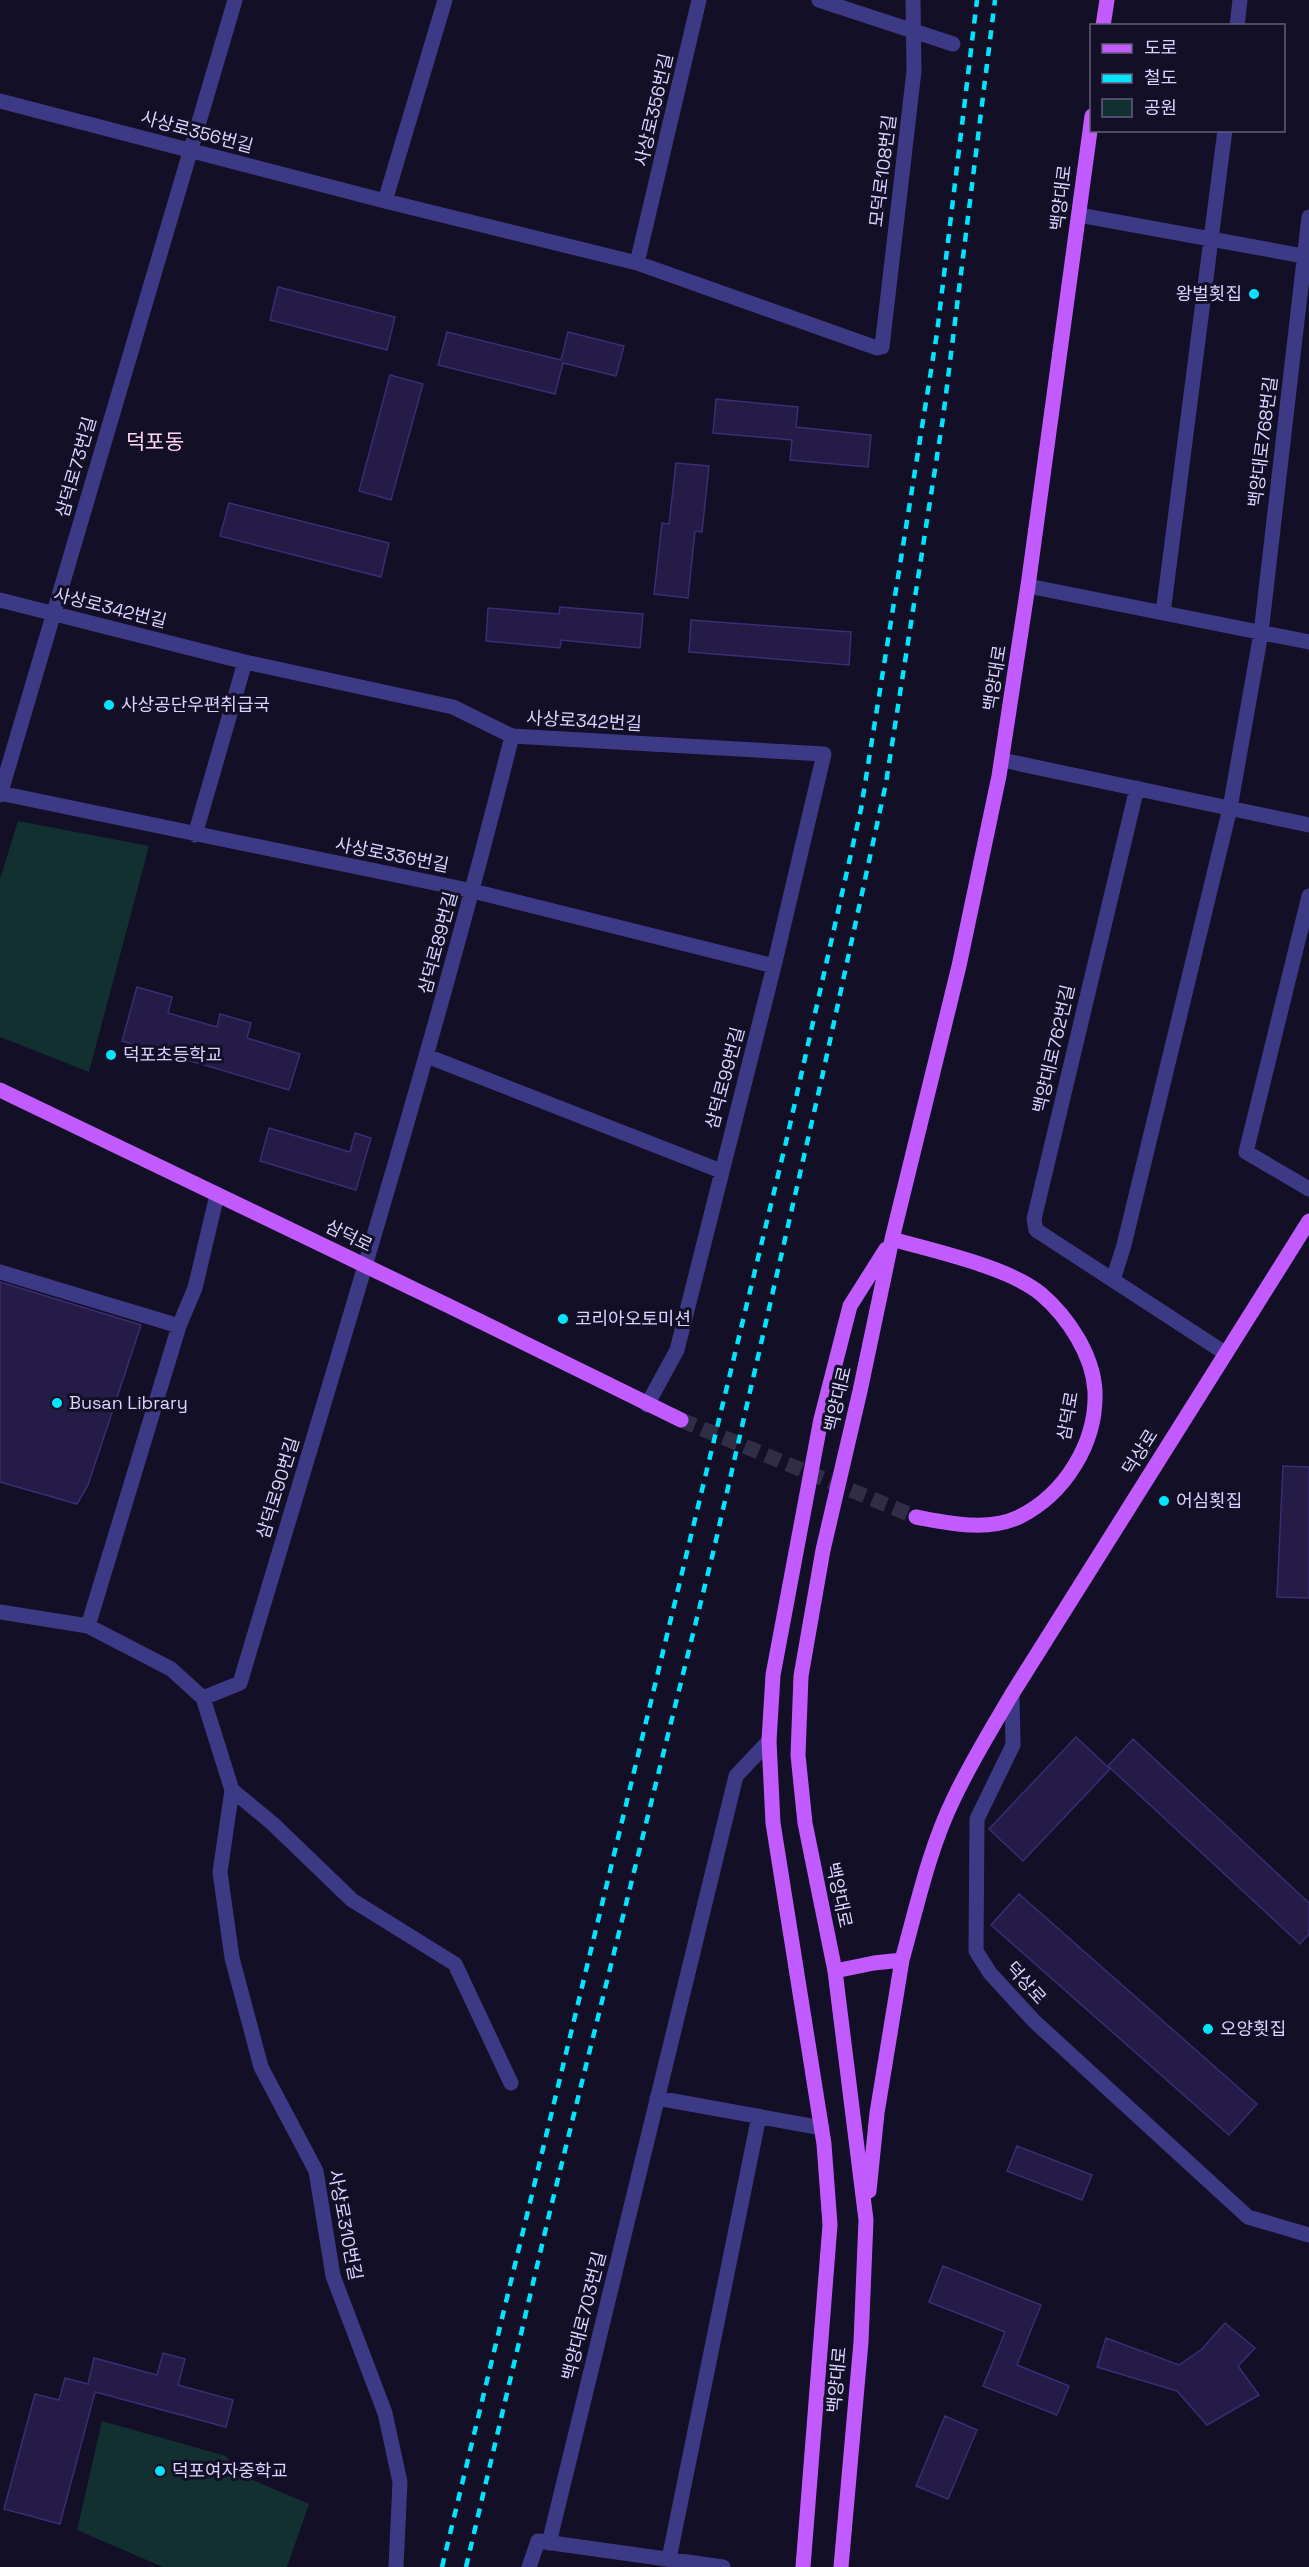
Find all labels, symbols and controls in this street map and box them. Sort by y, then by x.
legend [1090,24,1285,132]
text: 도로 [1144,36,1177,59]
street label: 사상로356번길 [629,51,678,169]
text: 철도 [1144,66,1177,89]
text: 공원 [1144,96,1177,119]
street label: 사상로356번길 [138,105,256,158]
street label: 모덕로108번길 [864,113,901,228]
street label: 백양대로 [1045,164,1076,232]
place label: 왕벌횟집 [1176,282,1242,305]
marker: 왕벌횟집 [1247,287,1261,301]
street label: 백양대로768번길 [1243,375,1282,509]
street label: 삼덕로73번길 [50,414,101,520]
district label: 덕포동 [126,428,184,455]
street label: 사상로342번길 [51,582,169,633]
street label: 백양대로 [978,643,1011,712]
place label: 사상공단우편취급국 [121,693,270,716]
marker: 사상공단우편취급국 [102,698,116,712]
street label: 사상로342번길 [526,706,642,735]
street label: 사상로336번길 [333,832,451,877]
street label: 삼덕로89번길 [413,889,462,997]
street label: 백양대로762번길 [1028,982,1079,1115]
street label: 삼덕로99번길 [700,1024,749,1131]
place label: 덕포초등학교 [123,1043,222,1066]
marker: 덕포초등학교 [104,1048,118,1062]
street label: 삼덕로 [322,1214,377,1257]
place label: 코리아오토미션 [575,1307,691,1330]
marker: 코리아오토미션 [556,1312,570,1326]
street label: 백양대로 [819,1364,856,1434]
street label: 삼덕로 [1052,1389,1083,1442]
place label: Busan Library [69,1391,188,1414]
marker: Busan Library [50,1396,64,1410]
street label: 덕상로 [1117,1425,1162,1479]
street label: 삼덕로90번길 [251,1434,304,1542]
place label: 어심횟집 [1176,1489,1242,1512]
marker: 어심횟집 [1157,1494,1171,1508]
street label: 백양대로 [821,1860,858,1930]
street label: 덕상로 [1001,1957,1052,2009]
place label: 오양횟집 [1220,2017,1286,2040]
marker: 오양횟집 [1201,2022,1215,2036]
street label: 사상로310번길 [323,2168,368,2282]
street label: 백양대로703번길 [556,2249,611,2383]
street label: 백양대로 [822,2346,851,2414]
place label: 덕포여자중학교 [172,2459,288,2482]
marker: 덕포여자중학교 [153,2464,167,2478]

